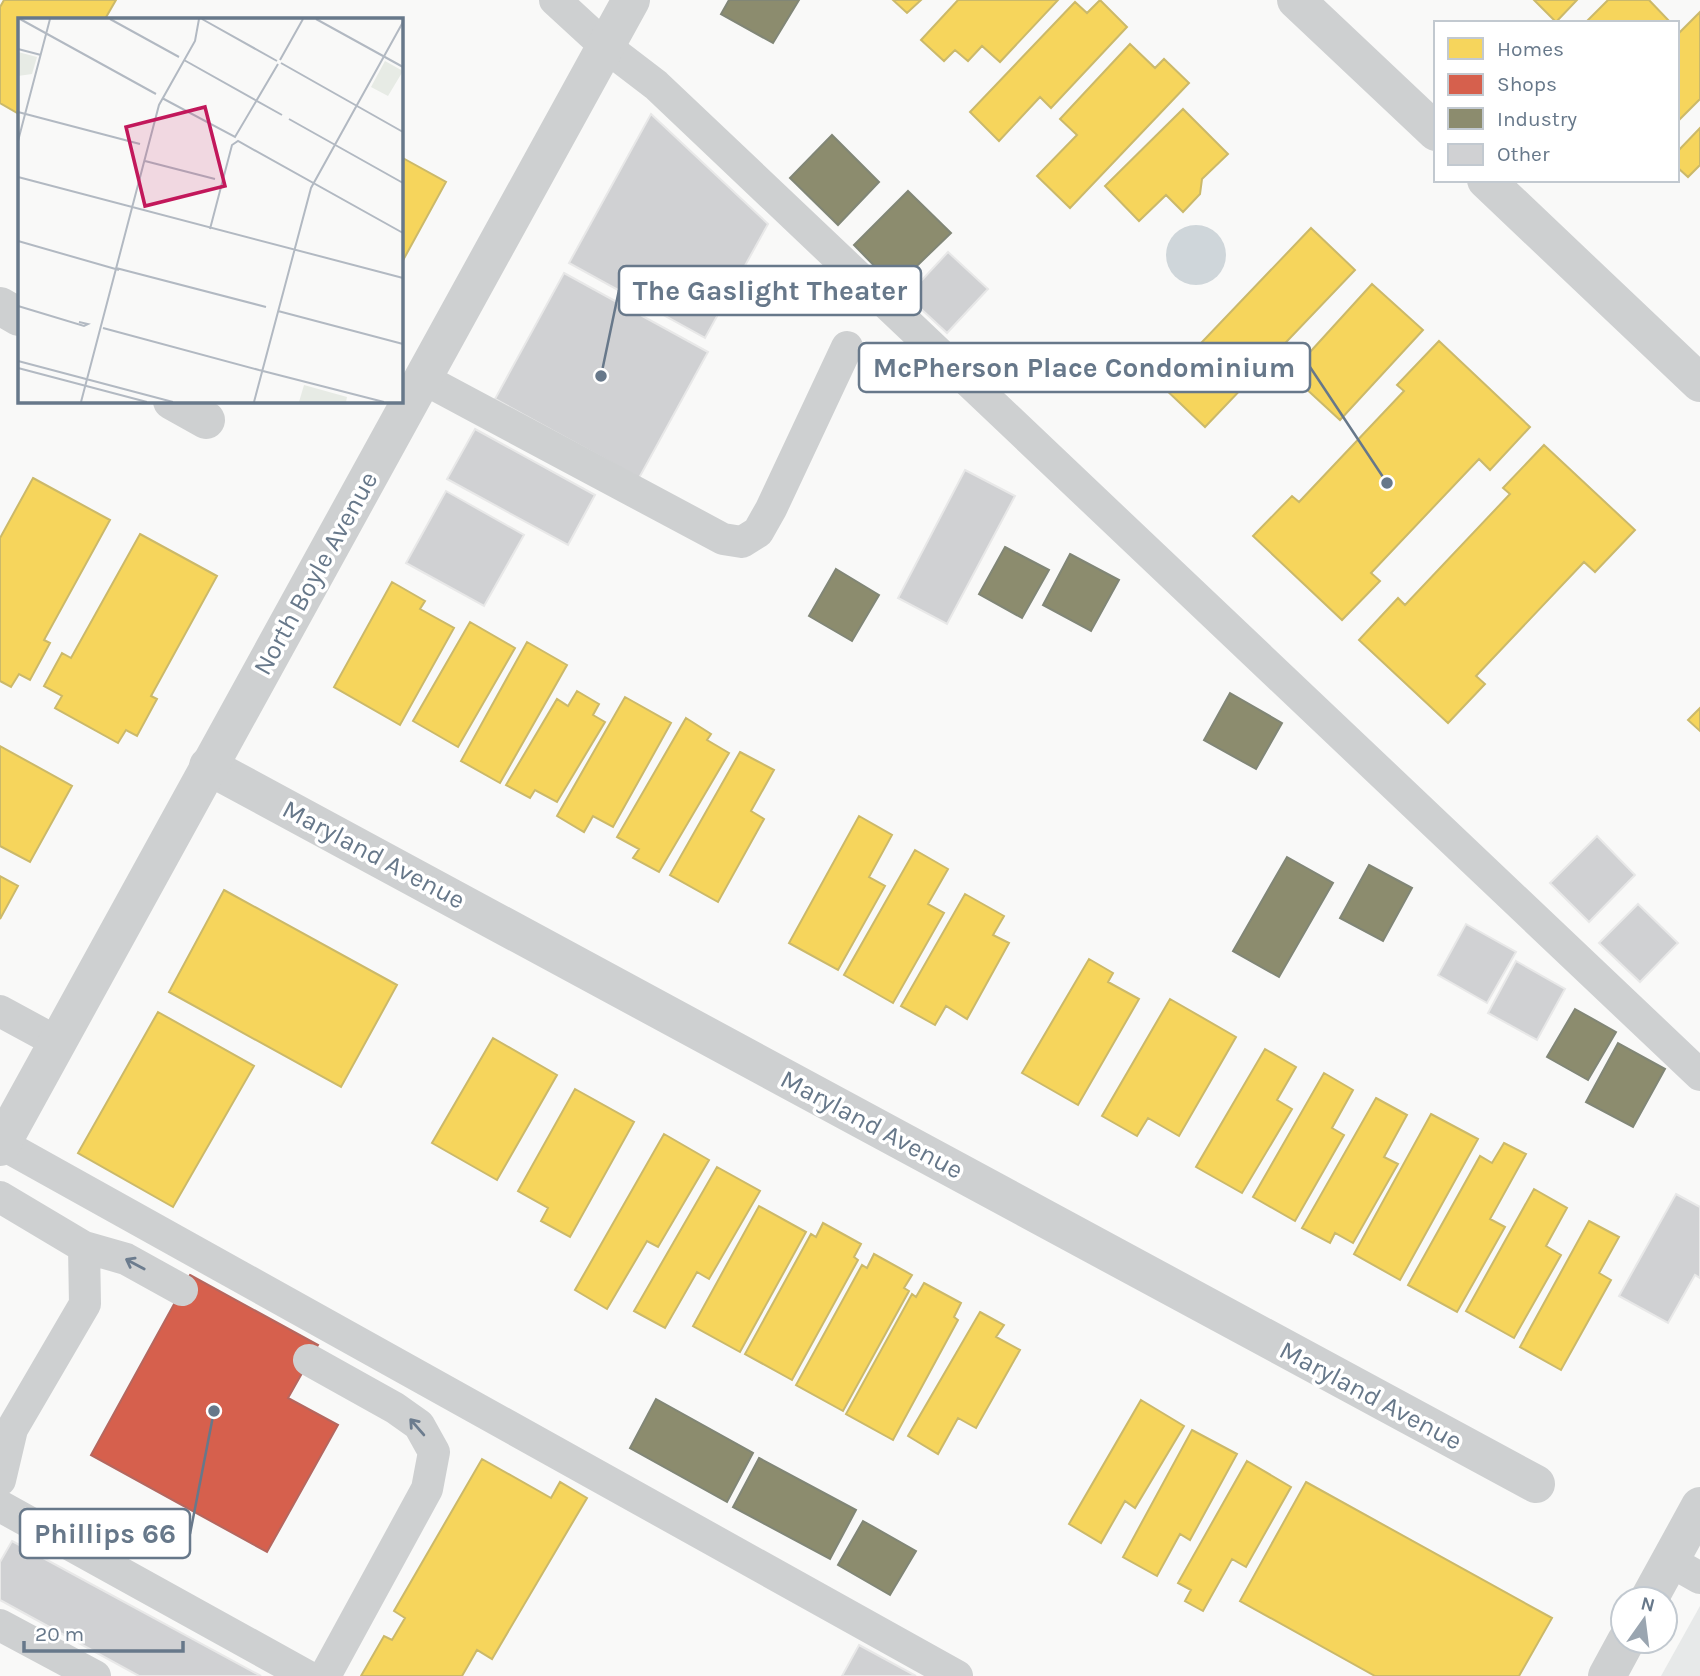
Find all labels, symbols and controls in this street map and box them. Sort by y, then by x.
inset map [18,18,402,402]
legend [1434,21,1679,182]
text: Homes [1497,37,1564,61]
text: Shops [1497,72,1557,96]
text: Industry [1497,107,1577,131]
text: Other [1497,142,1550,166]
callout: The Gaslight Theater [619,266,921,315]
text: The Gaslight Theater [633,274,907,307]
callout: McPherson Place Condominium [859,343,1310,392]
text: McPherson Place Condominium [873,351,1295,384]
street label: North Boyle Avenue [247,466,384,680]
street label: Maryland Avenue [277,793,470,916]
street label: Maryland Avenue [775,1063,968,1186]
one-way arrow [125,1257,146,1270]
street label: Maryland Avenue [1274,1334,1467,1457]
one-way arrow [409,1418,425,1436]
callout: Phillips 66 [20,1509,190,1558]
text: Phillips 66 [34,1517,176,1550]
north arrow [1609,1585,1679,1655]
text: N [1639,1592,1657,1617]
scale bar [24,1610,184,1654]
text: 20 m [35,1622,84,1646]

